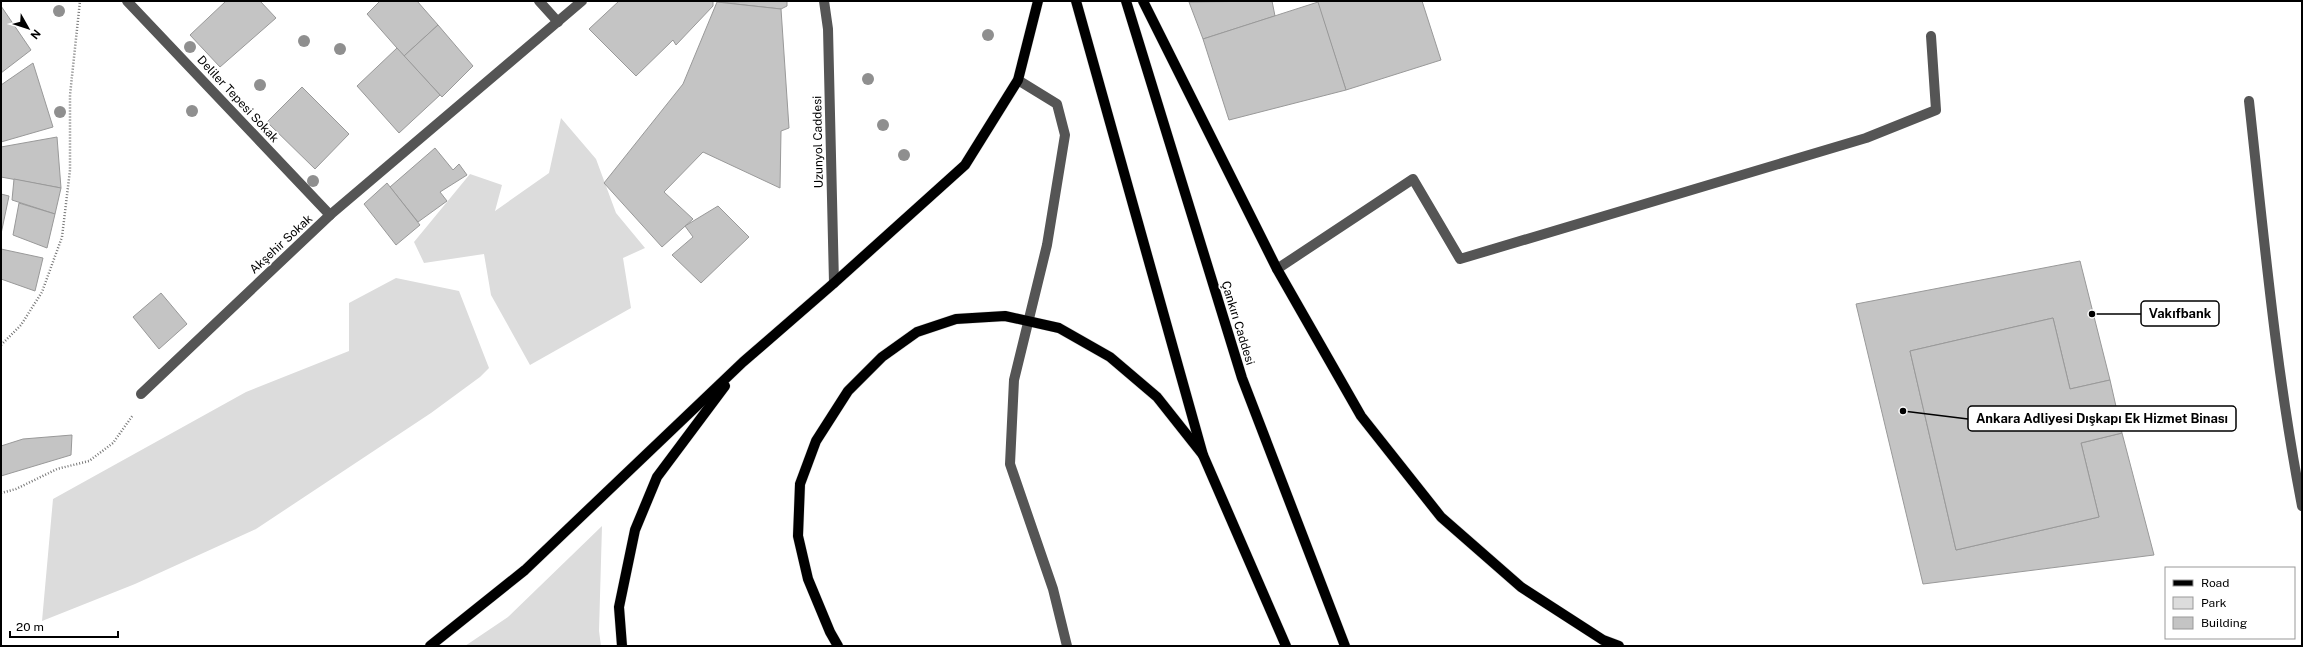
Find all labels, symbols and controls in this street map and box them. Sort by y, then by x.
north arrow [8,8,48,48]
text: N [28,27,43,41]
street label: Deliler Tepesi Sokak [194,53,282,145]
street label: Uzunyol Caddesi [810,96,826,188]
street label: Akşehir Sokak [247,211,315,277]
street label: Çankırı Caddesi [1219,279,1257,367]
callout: Vakıfbank [2141,301,2219,326]
text: Vakıfbank [2149,306,2212,321]
callout: Ankara Adliyesi Dışkapı Ek Hizmet Binası [1968,406,2236,431]
text: Ankara Adliyesi Dışkapı Ek Hizmet Binası [1976,411,2228,426]
legend [2165,567,2295,639]
text: Road [2201,576,2229,590]
text: Park [2201,596,2227,610]
scale bar [10,613,118,639]
text: Building [2201,616,2247,630]
text: 20 m [16,620,44,634]

